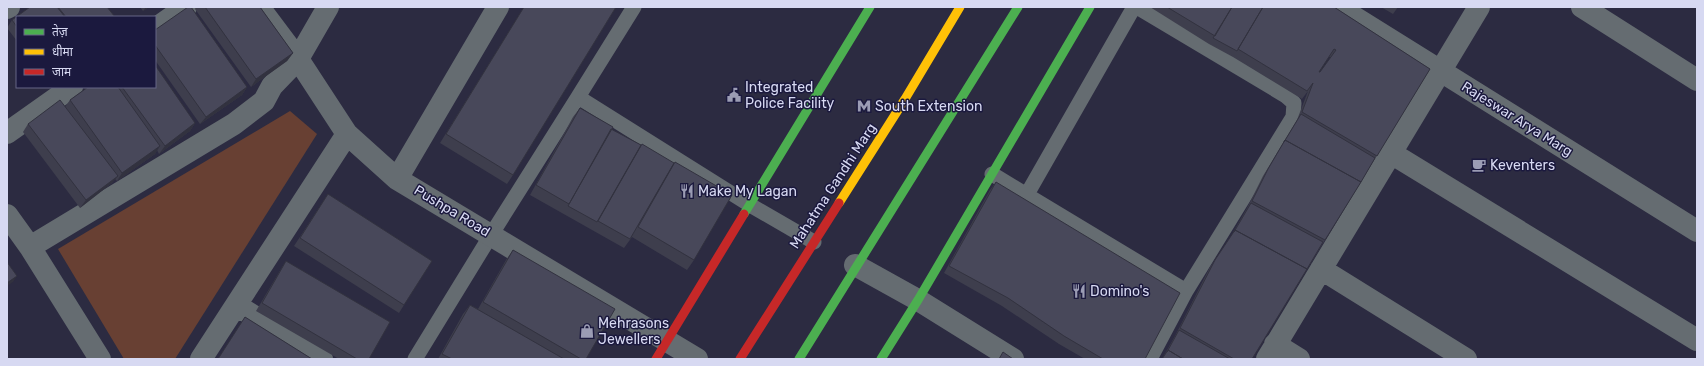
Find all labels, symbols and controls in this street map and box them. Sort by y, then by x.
legend [16,16,156,88]
text: तेज़ [52,24,69,39]
text: धीमा [52,44,74,59]
text: जाम [52,65,72,79]
street label: Rajeswar Arya Marg [1458,78,1576,160]
place label: Integrated Police Facility [745,79,835,112]
public building icon: Integrated Police Facility [726,87,742,103]
metro station icon: South Extension [856,98,872,114]
place label: South Extension [875,98,982,115]
street label: Mahatma Gandhi Marg [786,120,880,252]
cafe icon: Keventers [1471,157,1487,173]
place label: Keventers [1490,157,1555,174]
street label: Pushpa Road [411,182,493,240]
restaurant icon: Make My Lagan [679,183,695,199]
place label: Make My Lagan [698,183,797,200]
restaurant icon: Domino's [1071,283,1087,299]
place label: Domino's [1090,283,1150,300]
place label: Mehrasons Jewellers [598,315,669,348]
shop icon: Mehrasons Jewellers [579,323,595,339]

